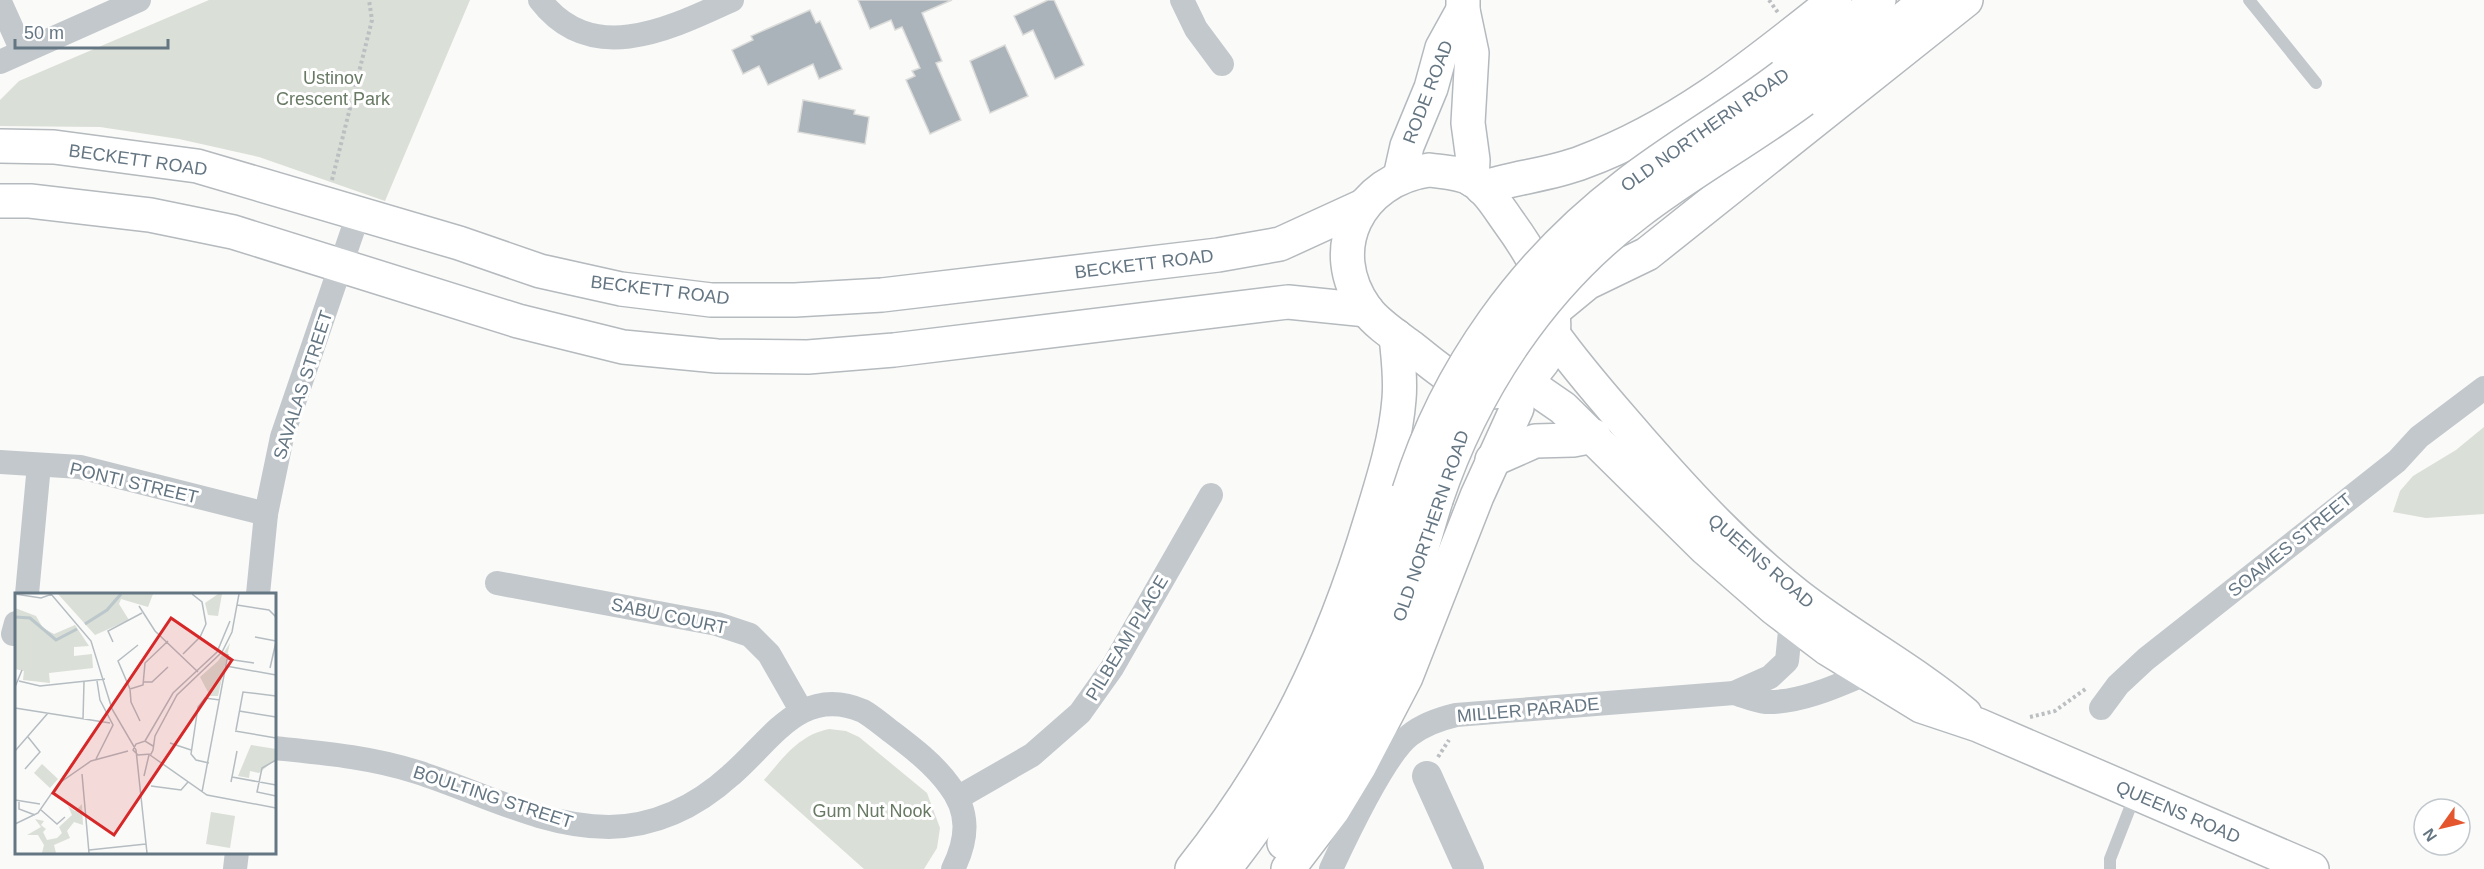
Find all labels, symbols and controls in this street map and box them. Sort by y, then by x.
scale bar [15,12,168,50]
text: 50 m [24,23,64,43]
street label: RODE ROAD [1399,38,1457,146]
street label: OLD NORTHERN ROAD [1617,64,1793,196]
park label: Ustinov Crescent Park [276,68,391,109]
street label: BECKETT ROAD [67,140,209,180]
street label: BECKETT ROAD [1073,246,1215,282]
street label: BECKETT ROAD [589,272,731,308]
street label: SAVALAS STREET [269,308,337,462]
street label: OLD NORTHERN ROAD [1389,428,1473,624]
street label: PONTI STREET [68,459,200,507]
street label: SOAMES STREET [2224,489,2356,601]
street label: QUEENS ROAD [1704,510,1818,612]
street label: PILBEAM PLACE [1082,572,1172,704]
inset map [15,593,276,854]
street label: SABU COURT [609,594,729,638]
street label: MILLER PARADE [1456,694,1600,726]
street label: BOULTING STREET [411,762,575,832]
street label: QUEENS ROAD [2113,777,2243,847]
north arrow [2412,797,2472,857]
park label: Gum Nut Nook [812,801,933,821]
text: N [2420,826,2440,845]

